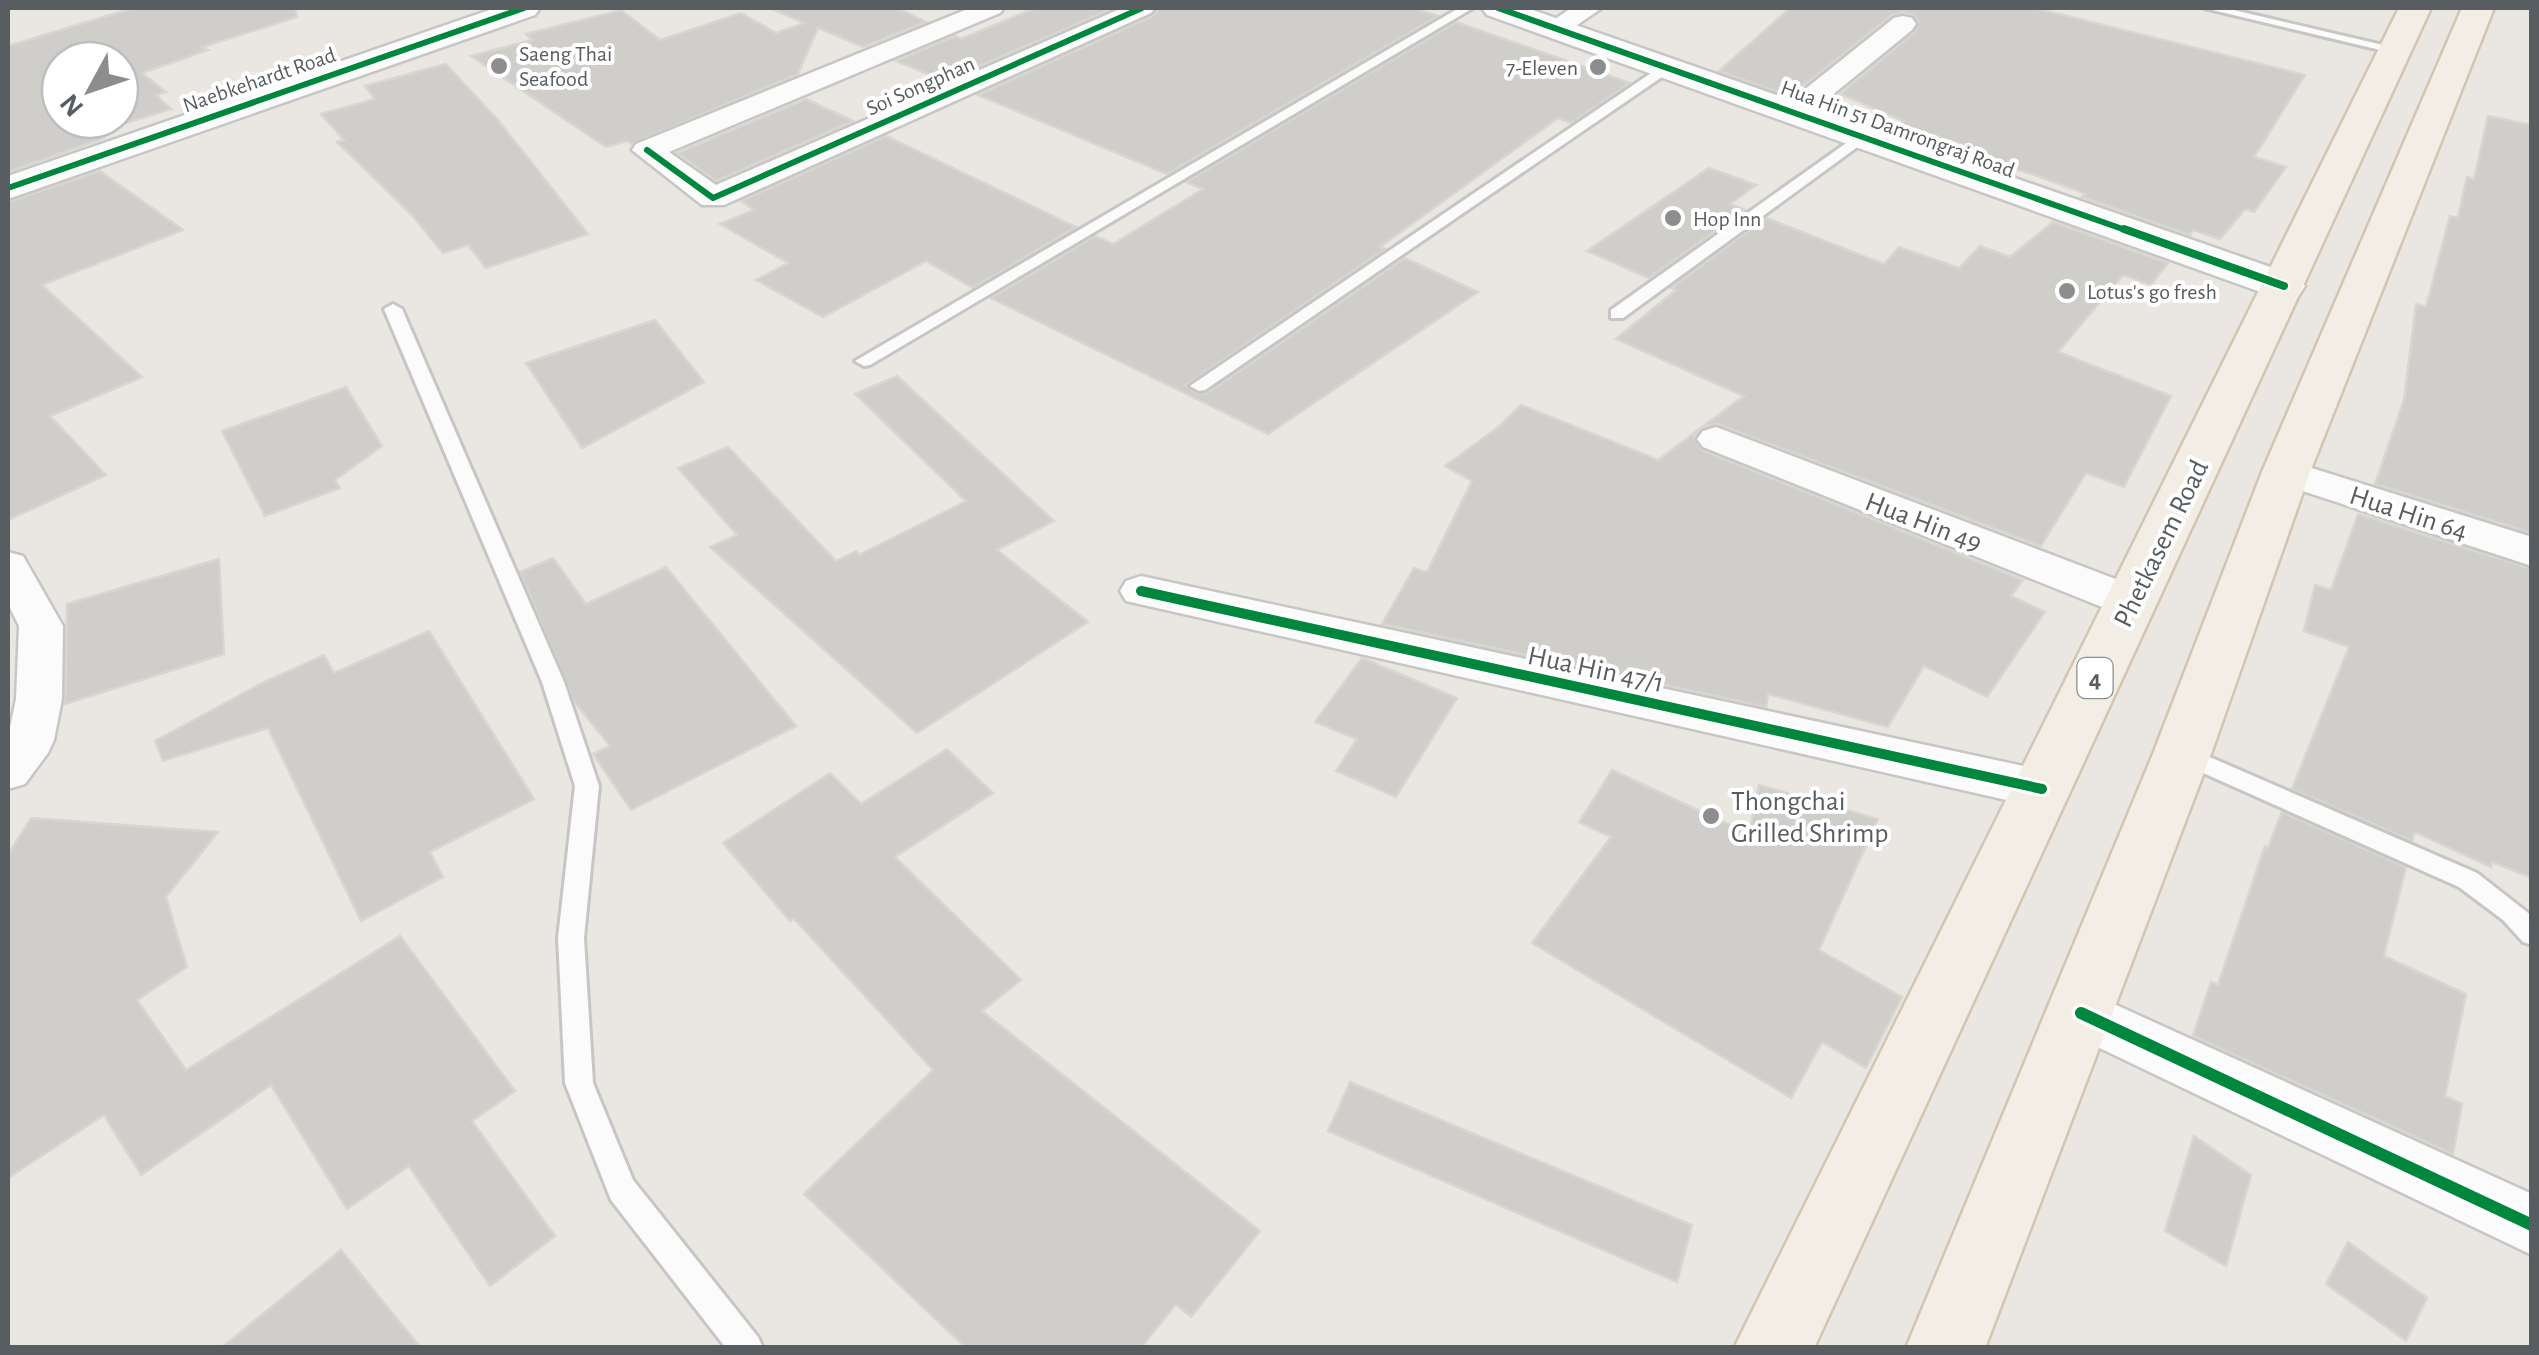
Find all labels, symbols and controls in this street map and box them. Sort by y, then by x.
north arrow [40,40,140,140]
street label: Naebkehardt Road [180,43,339,116]
place label: Saeng Thai Seafood [519,43,612,90]
street label: Soi Songphan [863,52,978,120]
marker: Saeng Thai Seafood [488,55,510,77]
marker: 7-Eleven [1587,56,1609,78]
place label: 7-Eleven [1506,57,1578,79]
street label: Hua Hin 51 Damrongraj Road [1778,76,2018,182]
text: N [55,88,89,121]
marker: Hop Inn [1662,207,1684,229]
place label: Hop Inn [1693,208,1761,230]
marker: Lotus's go fresh [2056,280,2078,302]
place label: Lotus's go fresh [2087,281,2217,303]
street label: Phetkasem Road [2109,456,2214,632]
street label: Hua Hin 64 [2346,482,2471,546]
street label: Hua Hin 49 [1861,488,1985,558]
street label: Hua Hin 47/1 [1525,642,1666,698]
road number: 4 [2078,658,2112,698]
place label: Thongchai Grilled Shrimp [1731,788,1889,848]
marker: Thongchai Grilled Shrimp [1700,805,1722,827]

